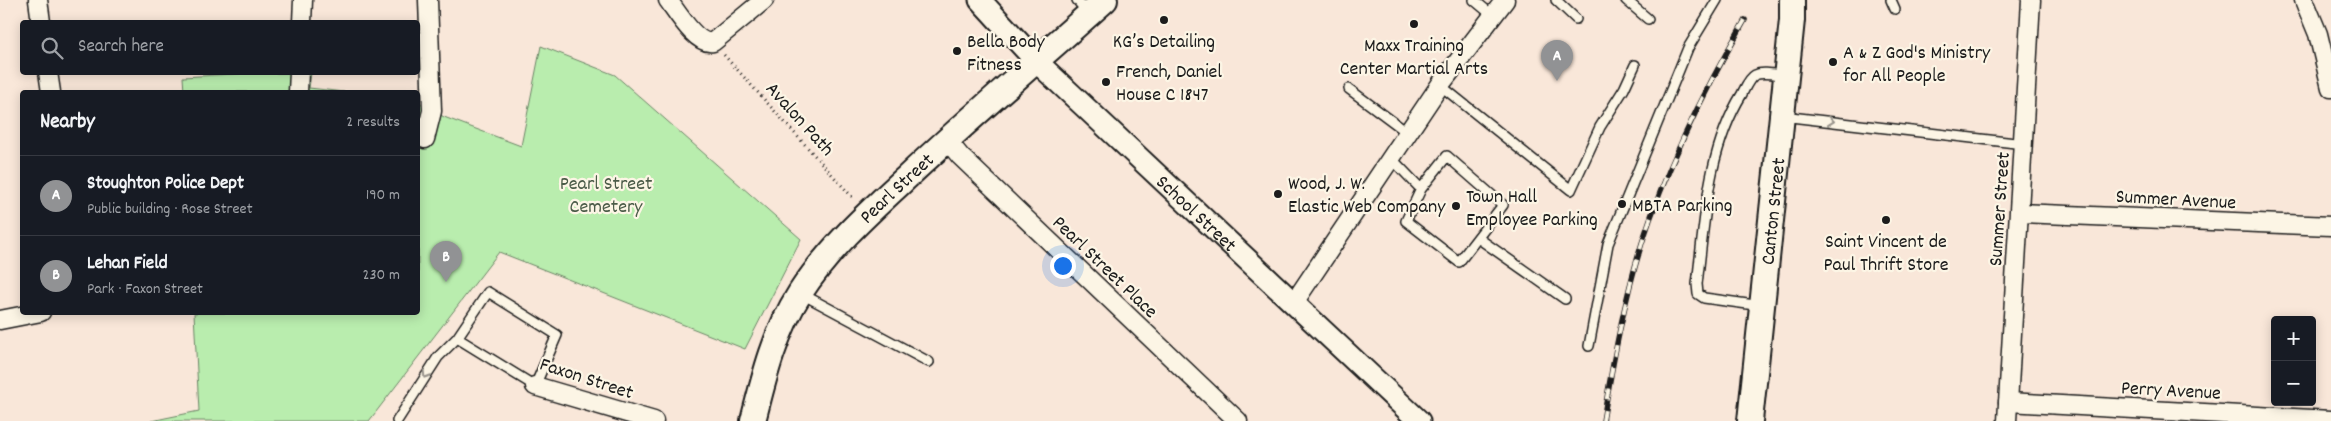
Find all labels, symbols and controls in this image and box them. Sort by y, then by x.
marker: KG’s Detailing [1158,14,1170,26]
marker: Maxx Training Center Martial Arts [1408,18,1420,30]
search box [20,20,420,75]
place label: Bella Body Fitness [967,29,1046,80]
place label: KG’s Detailing [1113,29,1215,57]
place label: Maxx Training Center Martial Arts [1340,33,1488,84]
icon: search [38,34,66,62]
text: Search here [78,34,164,61]
pin: A [1541,40,1573,81]
place label: A & Z God's Ministry for All People [1843,40,1991,91]
marker: Bella Body Fitness [951,45,963,57]
marker: A & Z God's Ministry for All People [1827,56,1839,68]
place label: French, Daniel House C 1847 [1116,59,1222,110]
marker: French, Daniel House C 1847 [1100,76,1112,88]
street label: Avalon Path [758,77,840,163]
text: Nearby [40,108,95,138]
text: 2 results [346,111,400,134]
one-way arrow [1827,115,1835,126]
street label: Pearl Street [854,148,941,231]
street label: Summer Street [1983,151,2019,267]
street label: Canton Street [1755,157,1794,266]
street label: School Street [1148,170,1242,260]
text: Stoughton Police Dept [87,171,244,198]
park label: Pearl Street Cemetery [560,171,652,222]
place label: Wood, J. W. Elastic Web Company [1288,171,1446,222]
text: A [52,184,60,207]
text: 190 m [366,184,400,207]
place label: Town Hall Employee Parking [1466,184,1598,235]
street label: Summer Avenue [2115,184,2237,218]
marker: Wood, J. W. Elastic Web Company [1272,188,1284,200]
place label: MBTA Parking [1632,193,1732,221]
text: Public building · Rose Street [87,198,253,221]
marker: MBTA Parking [1616,198,1628,210]
marker: Town Hall Employee Parking [1450,200,1462,212]
street label: Pearl Street Place [1045,210,1163,326]
marker: Saint Vincent de Paul Thrift Store [1880,214,1892,226]
place label: Saint Vincent de Paul Thrift Store [1824,229,1949,280]
pin: B [430,241,462,282]
text: Lehan Field [87,251,168,278]
your location [1050,253,1076,279]
text: B [52,264,60,287]
text: 230 m [363,264,400,287]
text: Park · Faxon Street [87,278,203,301]
map controls [2271,316,2316,406]
button: + [2271,316,2316,361]
street label: Faxon Street [536,352,637,408]
button: − [2271,361,2316,406]
one-way arrow [423,370,433,379]
street label: Perry Avenue [2120,375,2222,409]

